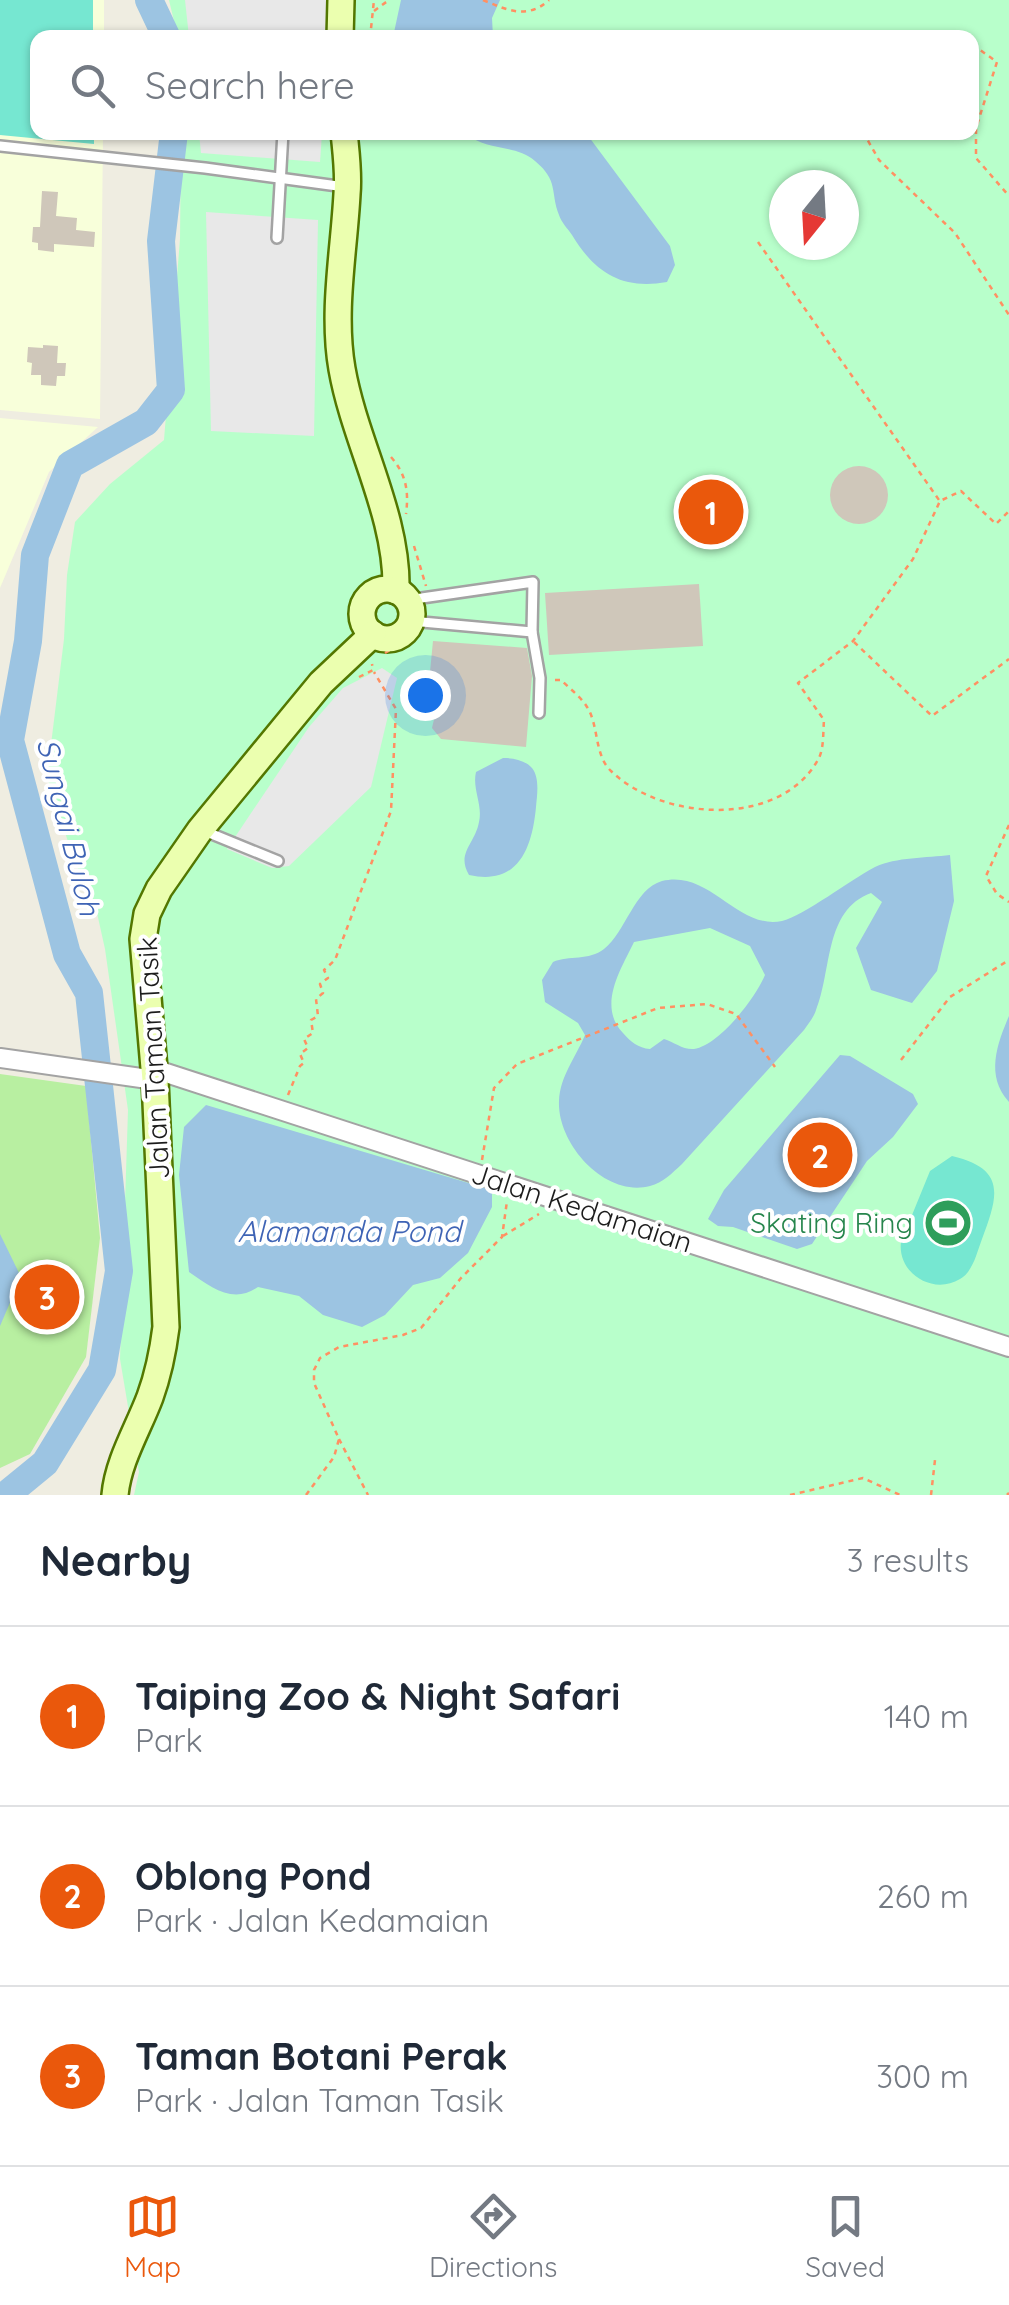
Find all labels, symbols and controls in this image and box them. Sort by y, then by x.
search box [30,30,979,140]
icon: search [65,58,120,113]
text: Search here [145,61,355,109]
north arrow [769,170,859,260]
pin: 1 [678,474,744,550]
your location [400,670,451,721]
water label: Sungai Buloh [29,734,110,920]
street label: Jalan Taman Tasik [129,936,176,1180]
pin: 2 [788,1118,852,1192]
street label: Jalan Kedamaian [467,1155,697,1260]
sports icon: Skating Ring [922,1197,974,1249]
place label: Skating Ring [750,1205,913,1240]
water label: Alamanda Pond [237,1212,464,1250]
pin: 3 [15,1260,80,1334]
text: Nearby [40,1534,191,1587]
text: 3 results [847,1540,969,1580]
text: Taiping Zoo & Night Safari [135,1672,620,1720]
text: 1 [66,1696,79,1736]
text: 140 m [884,1696,969,1736]
text: Park [135,1720,203,1760]
text: Oblong Pond [135,1852,372,1900]
text: 2 [63,1876,82,1916]
text: 260 m [877,1876,969,1916]
text: Park · Jalan Kedamaian [135,1900,489,1940]
text: Taman Botani Perak [135,2032,508,2080]
text: 3 [64,2056,81,2096]
text: 300 m [876,2056,969,2096]
text: Park · Jalan Taman Tasik [135,2080,504,2120]
tab: Map [124,2189,181,2284]
tab: Directions [429,2189,557,2284]
tab: Saved [805,2189,885,2284]

